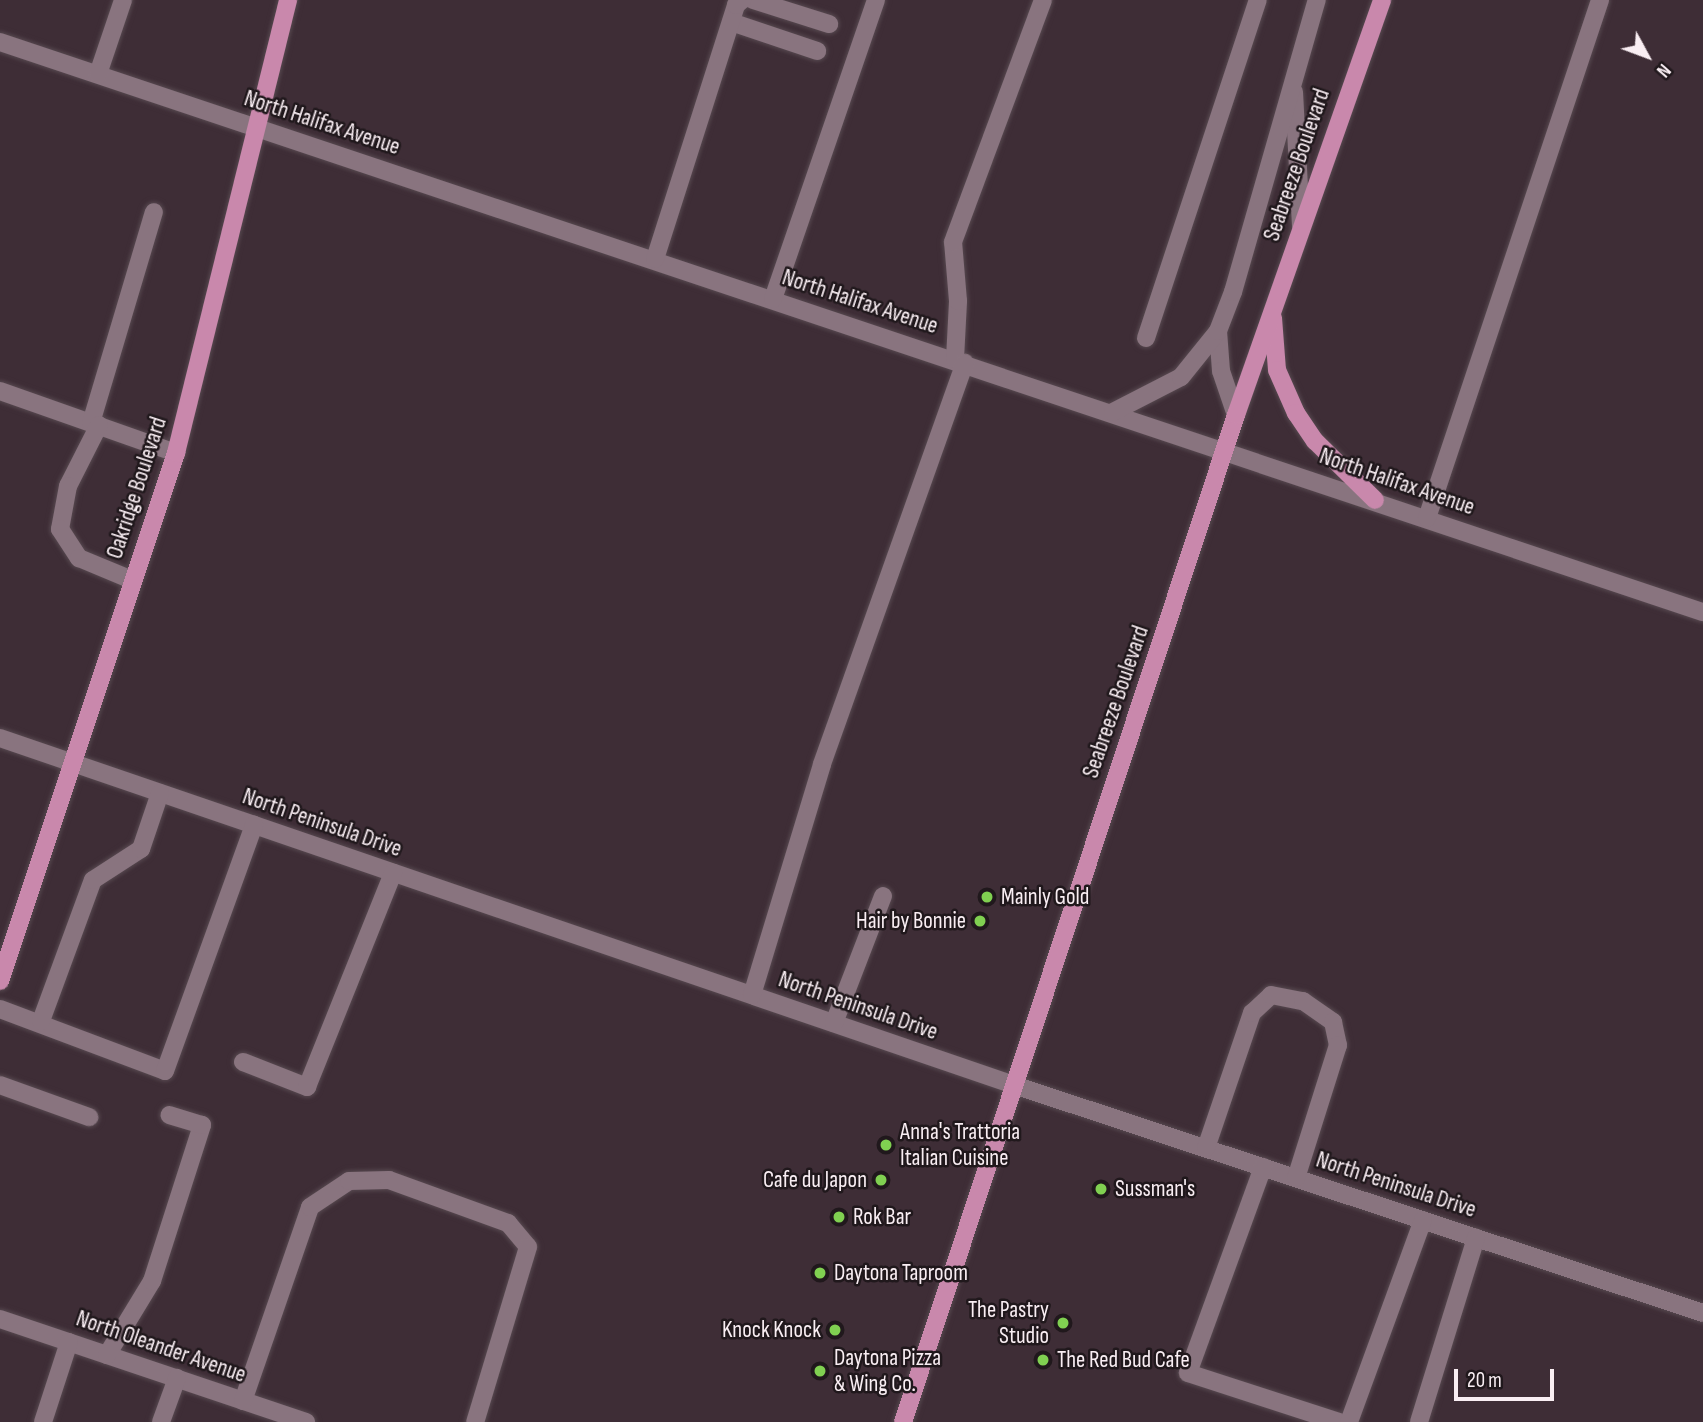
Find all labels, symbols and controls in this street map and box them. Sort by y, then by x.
north arrow [1612,21,1682,91]
text: N [1651,59,1675,81]
street label: North Halifax Avenue [241,85,403,161]
street label: Seabreeze Boulevard [1258,85,1336,245]
street label: North Halifax Avenue [779,264,941,340]
street label: Oakridge Boulevard [101,414,173,562]
street label: North Halifax Avenue [1316,443,1478,521]
street label: Seabreeze Boulevard [1077,622,1155,782]
street label: North Peninsula Drive [239,783,405,863]
place label: Mainly Gold [1001,883,1089,911]
marker: Mainly Gold [979,889,995,905]
place label: Hair by Bonnie [856,907,966,935]
marker: Hair by Bonnie [972,913,988,929]
street label: North Peninsula Drive [775,966,941,1046]
place label: Anna's Trattoria Italian Cuisine [900,1118,1020,1172]
marker: Anna's Trattoria Italian Cuisine [878,1137,894,1153]
street label: North Peninsula Drive [1313,1146,1479,1224]
place label: Cafe du Japon [763,1166,867,1194]
marker: Cafe du Japon [873,1172,889,1188]
place label: Sussman's [1115,1175,1195,1203]
marker: Sussman's [1093,1181,1109,1197]
place label: Rok Bar [853,1203,911,1231]
marker: Rok Bar [831,1209,847,1225]
place label: Daytona Taproom [834,1259,968,1287]
marker: Daytona Taproom [812,1265,828,1281]
place label: The Pastry Studio [968,1296,1049,1350]
street label: North Oleander Avenue [73,1305,249,1389]
marker: The Pastry Studio [1055,1315,1071,1331]
place label: Knock Knock [722,1316,821,1344]
marker: Knock Knock [827,1322,843,1338]
place label: Daytona Pizza & Wing Co. [834,1344,941,1398]
place label: The Red Bud Cafe [1057,1346,1190,1374]
marker: The Red Bud Cafe [1035,1352,1051,1368]
scale bar [1458,1356,1558,1400]
marker: Daytona Pizza & Wing Co. [812,1363,828,1379]
text: 20 m [1467,1368,1502,1393]

